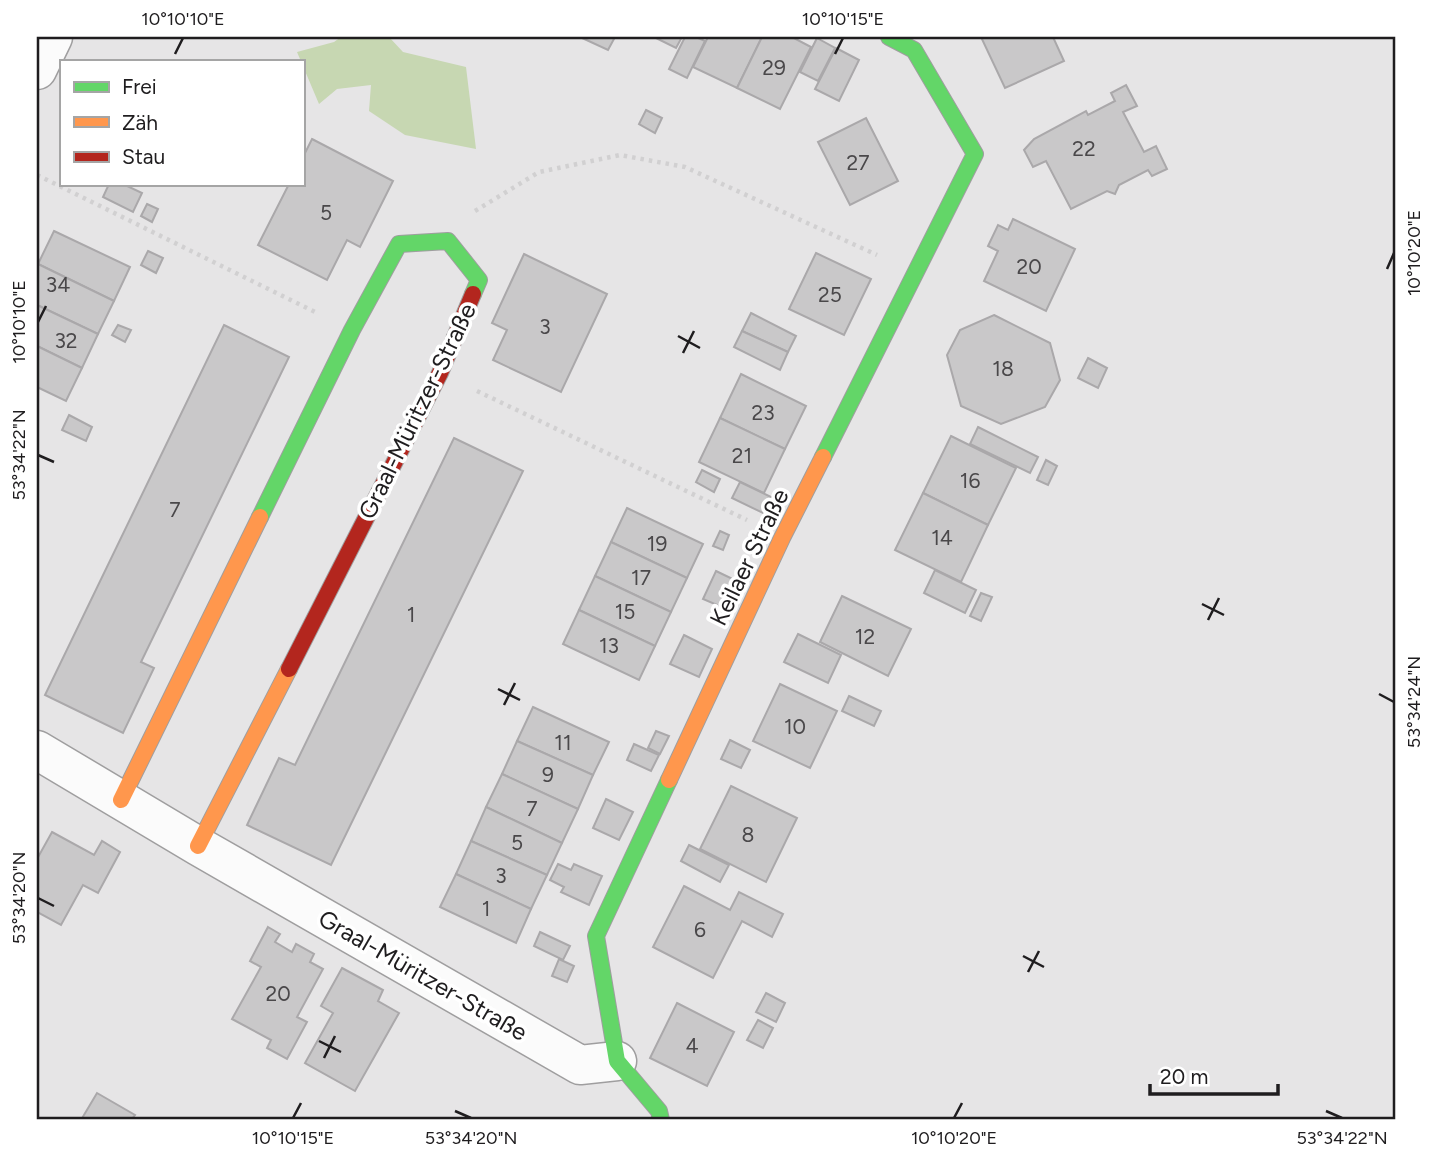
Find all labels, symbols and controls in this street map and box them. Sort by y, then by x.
text: 10°10'10"E [141,8,225,30]
text: 10°10'15"E [802,8,884,30]
house number: 29 [762,55,786,80]
legend [60,60,304,186]
text: Frei [122,74,157,99]
text: Zäh [122,110,158,135]
house number: 22 [1072,136,1096,161]
text: Stau [122,144,165,169]
house number: 27 [846,150,870,175]
house number: 5 [320,200,332,225]
text: 10°10'20"E [1403,210,1425,296]
house number: 20 [1016,254,1042,279]
house number: 34 [46,272,70,297]
text: 10°10'10"E [8,280,30,364]
house number: 25 [818,282,842,307]
street label: Graal-Müritzer-Straße [352,298,482,524]
house number: 3 [539,314,551,339]
house number: 32 [54,328,78,353]
house number: 18 [992,356,1014,381]
house number: 23 [751,400,775,425]
text: 53°34'22"N [8,409,30,501]
house number: 21 [732,443,752,468]
house number: 16 [960,468,980,493]
street label: Keilaer Straße [703,484,795,630]
house number: 7 [169,497,181,522]
house number: 14 [931,525,953,550]
house number: 19 [647,531,667,556]
house number: 17 [631,565,651,590]
house number: 15 [615,599,635,624]
house number: 1 [407,602,415,627]
house number: 12 [855,624,875,649]
house number: 13 [599,633,619,658]
text: 53°34'24"N [1403,656,1425,748]
house number: 10 [784,714,806,739]
house number: 11 [554,730,572,755]
house number: 9 [542,762,554,787]
house number: 7 [526,796,538,821]
house number: 8 [742,822,754,847]
house number: 5 [511,830,523,855]
text: 53°34'20"N [8,852,30,944]
house number: 3 [495,863,507,888]
house number: 1 [482,896,490,921]
street label: Graal-Müritzer-Straße [313,903,533,1047]
house number: 6 [694,917,706,942]
house number: 20 [265,981,291,1006]
house number: 4 [685,1033,699,1058]
scale bar [1150,1052,1277,1096]
text: 20 m [1160,1064,1208,1089]
text: 10°10'15"E [252,1127,334,1149]
text: 53°34'20"N [425,1127,517,1149]
text: 10°10'20"E [911,1127,997,1149]
text: 53°34'22"N [1296,1127,1388,1149]

